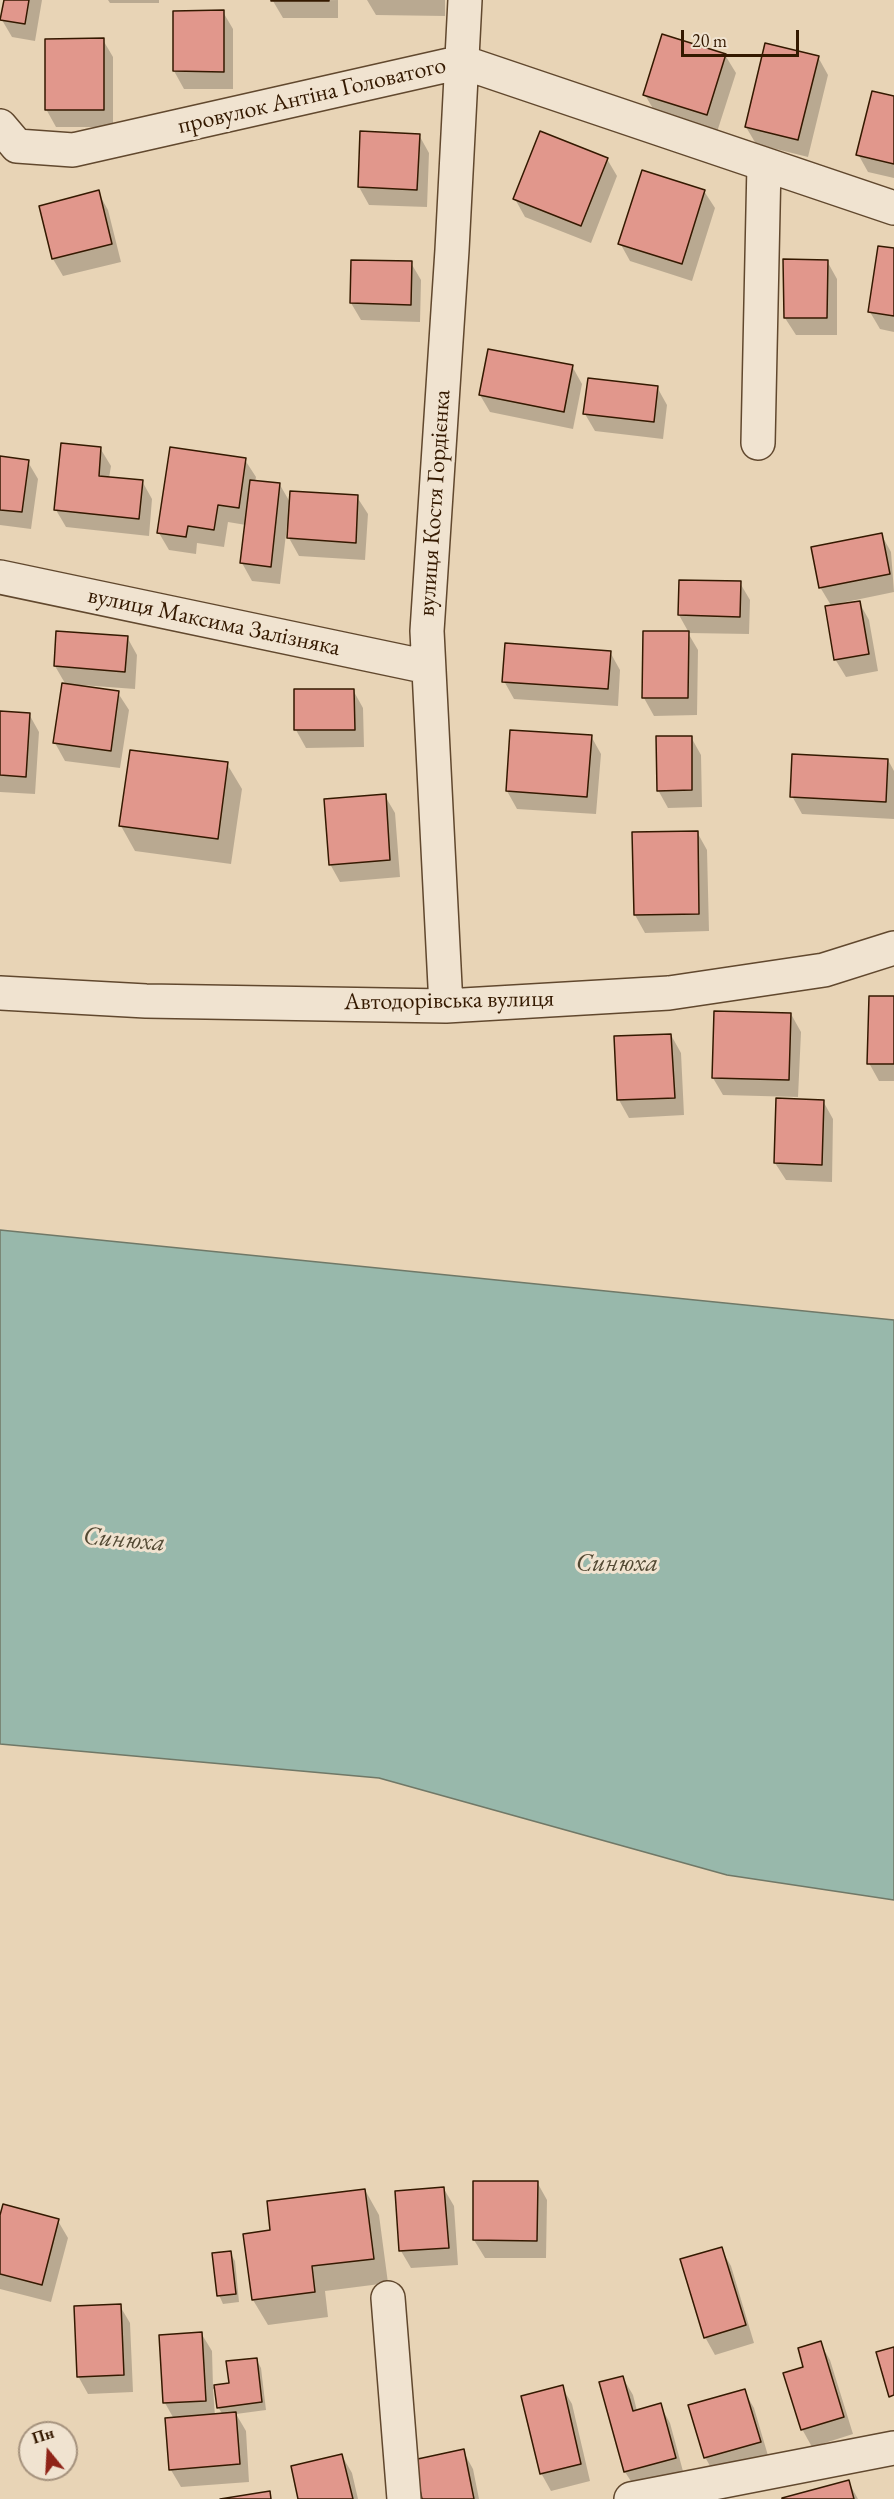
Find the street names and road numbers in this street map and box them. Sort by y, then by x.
street label: провулок Антіна Головатого [175,51,449,141]
street label: вулиця Костя Гордієнка [413,389,457,617]
street label: вулиця Максима Залізняка [85,581,343,663]
street label: Автодорівська вулиця [344,985,554,1017]

